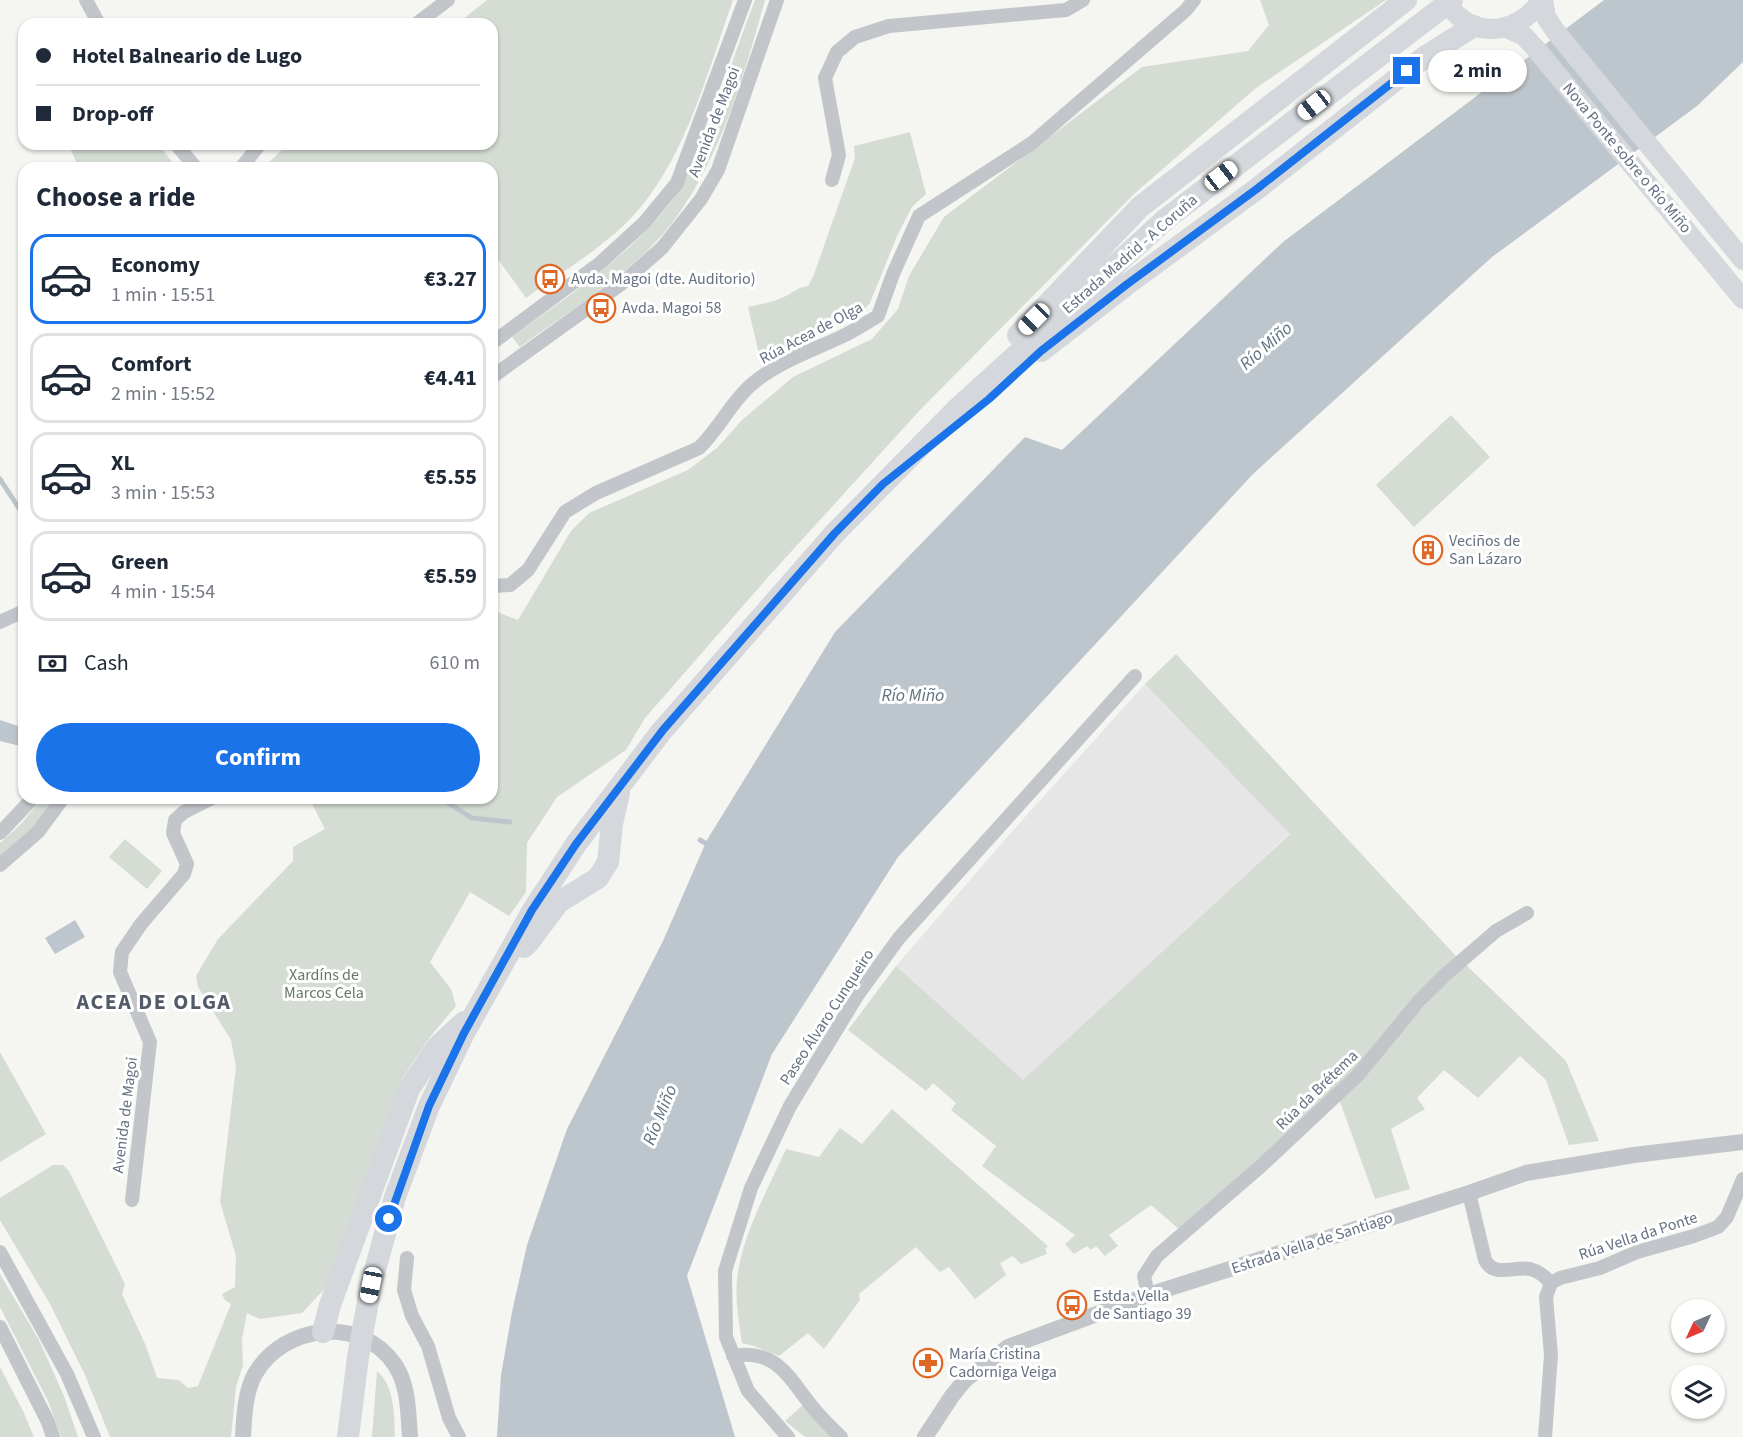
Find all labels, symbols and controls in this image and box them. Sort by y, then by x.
text: Hotel Balneario de Lugo [72,40,302,72]
callout: 2 min [1428,50,1527,92]
route end [1393,57,1420,84]
text: 2 min [1453,57,1502,85]
street label: Avenida de Magoi [683,63,745,181]
street label: Nova Ponte sobre o Río Miño [1557,78,1697,238]
car [1294,87,1334,123]
text: Drop-off [72,98,153,130]
car [1201,158,1241,194]
text: Choose a ride [36,178,196,217]
street label: Estrada Madrid - A Coruña [1058,189,1202,319]
text: Economy [111,249,200,281]
icon: car [39,252,93,306]
text: €3.27 [424,263,477,295]
bus stop icon: Avda. Magoi (dte. Auditorio) [534,263,566,295]
place label: Avda. Magoi (dte. Auditorio) [571,268,755,290]
text: 1 min · 15:51 [111,281,215,309]
bus stop icon: Avda. Magoi 58 [585,292,617,324]
street label: Rúa Acea de Olga [755,296,867,370]
place label: Avda. Magoi 58 [622,297,721,319]
car [1015,300,1053,338]
water label: Río Miño [1234,316,1298,376]
text: Comfort [111,348,192,380]
icon: car [39,351,93,405]
text: €4.41 [424,362,477,394]
text: 2 min · 15:52 [111,380,215,408]
text: XL [111,447,135,479]
icon: car [39,450,93,504]
text: €5.55 [424,461,477,493]
text: 3 min · 15:53 [111,479,215,507]
place label: Veciños de San Lázaro [1449,530,1522,570]
building icon: Veciños de San Lázaro [1412,534,1444,566]
text: Green [111,546,169,578]
icon: car [39,549,93,603]
text: €5.59 [424,560,477,592]
text: 4 min · 15:54 [111,578,215,606]
icon: cash [36,647,69,680]
text: Cash [84,647,129,679]
text: 610 m [430,649,480,677]
water label: Río Miño [882,683,944,708]
button: Confirm [36,723,480,792]
street label: Paseo Álvaro Cunqueiro [775,945,879,1089]
park label: Xardíns de Marcos Cela [284,964,364,1004]
district label: ACEA DE OLGA [76,986,231,1018]
street label: Rúa da Brétema [1271,1045,1363,1135]
street label: Avenida de Magoi [107,1056,143,1174]
water label: Río Miño [637,1081,683,1149]
route start [375,1205,402,1232]
street label: Rúa Vella da Ponte [1576,1206,1700,1266]
street label: Estrada Vella de Santiago [1229,1207,1395,1279]
car [359,1266,383,1304]
place label: Estda. Vella de Santiago 39 [1093,1285,1191,1325]
bus stop icon: Estda. Vella de Santiago 39 [1056,1289,1088,1321]
north arrow [1671,1299,1725,1353]
map controls [1671,1299,1725,1419]
place label: María Cristina Cadorniga Veiga [949,1343,1057,1383]
pharmacy icon: María Cristina Cadorniga Veiga [912,1347,944,1379]
button: layers [1671,1365,1725,1419]

